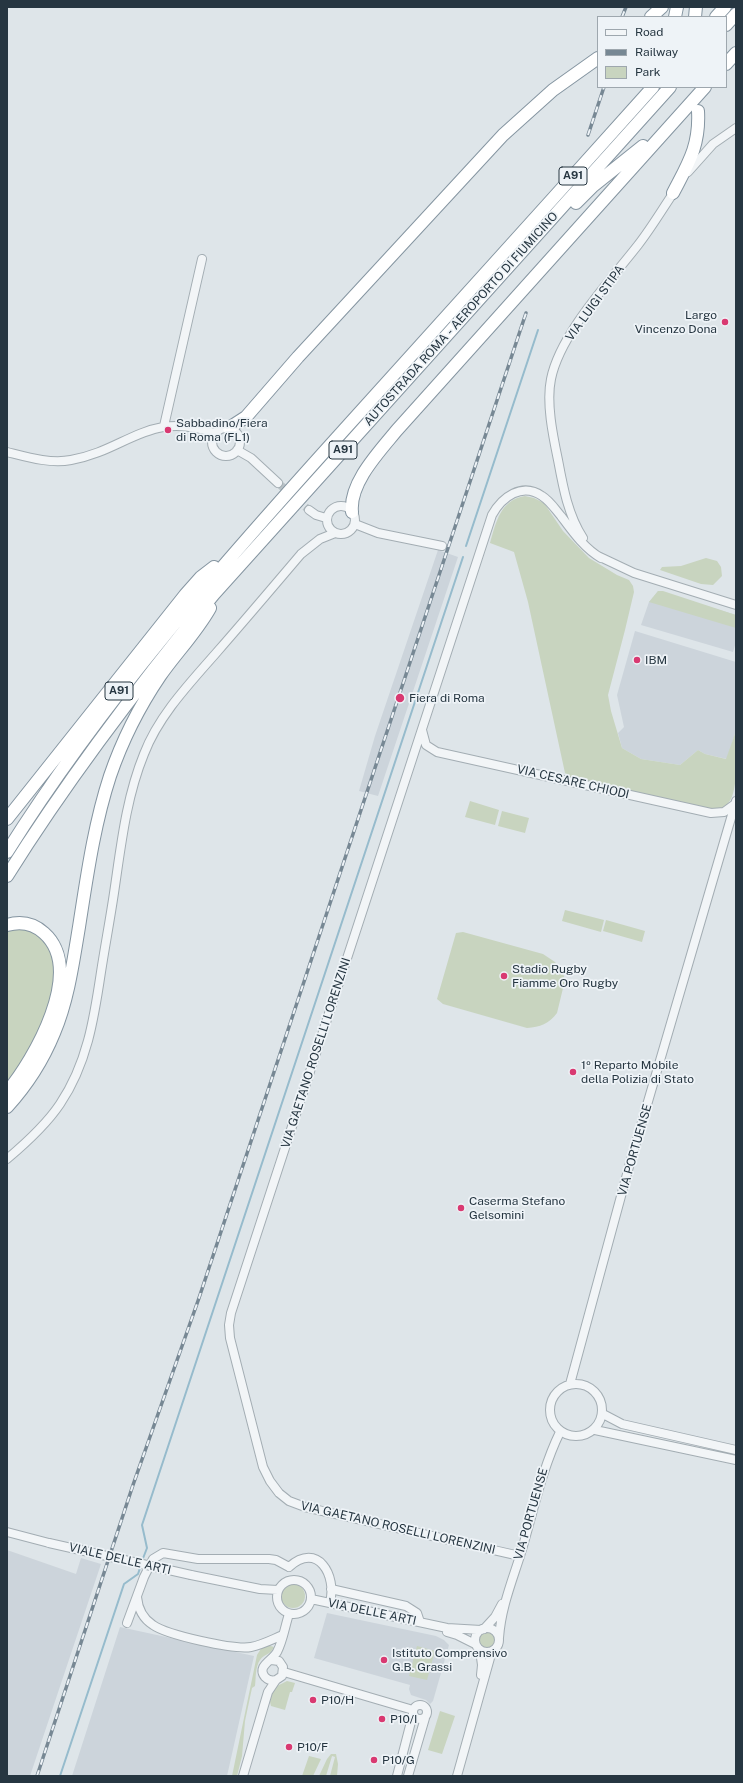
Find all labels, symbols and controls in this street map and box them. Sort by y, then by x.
legend [597,16,727,88]
text: Road [635,25,663,39]
text: Railway [635,45,678,59]
text: Park [635,65,661,79]
road number: A91 [559,167,587,185]
street label: AUTOSTRADA ROMA - AEROPORTO DI FIUMICINO [361,209,561,429]
street label: VIA LUIGI STIPA [563,262,627,344]
place label: Largo Vincenzo Dona [635,308,717,336]
marker: Largo Vincenzo Dona [720,317,730,327]
place label: Sabbadino/Fiera di Roma (FL1) [176,416,268,444]
marker: Sabbadino/Fiera di Roma (FL1) [163,425,173,435]
road number: A91 [329,441,357,459]
place label: IBM [645,653,667,667]
marker: IBM [632,655,642,665]
road number: A91 [105,682,133,700]
place label: Fiera di Roma [409,691,485,705]
marker: Fiera di Roma [394,692,406,704]
street label: VIA CESARE CHIODI [515,762,631,802]
street label: VIA GAETANO ROSELLI LORENZINI [278,956,354,1150]
place label: Stadio Rugby Fiamme Oro Rugby [512,962,618,990]
marker: Stadio Rugby Fiamme Oro Rugby [499,971,509,981]
place label: 1º Reparto Mobile della Polizia di Stato [581,1058,694,1086]
marker: 1º Reparto Mobile della Polizia di Stato [568,1067,578,1077]
street label: VIA PORTUENSE [615,1102,655,1198]
place label: Caserma Stefano Gelsomini [469,1194,565,1222]
marker: Caserma Stefano Gelsomini [456,1203,466,1213]
street label: VIA PORTUENSE [511,1466,551,1562]
street label: VIA GAETANO ROSELLI LORENZINI [299,1499,497,1557]
street label: VIALE DELLE ARTI [68,1540,172,1578]
street label: VIA DELLE ARTI [326,1596,418,1628]
place label: Istituto Comprensivo G.B. Grassi [392,1646,507,1674]
marker: Istituto Comprensivo G.B. Grassi [379,1655,389,1665]
place label: P10/H [321,1693,354,1707]
marker: P10/H [308,1695,318,1705]
place label: P10/I [390,1712,417,1726]
marker: P10/I [377,1714,387,1724]
place label: P10/F [297,1740,328,1754]
marker: P10/F [284,1742,294,1752]
place label: P10/G [382,1753,415,1767]
marker: P10/G [369,1755,379,1765]

